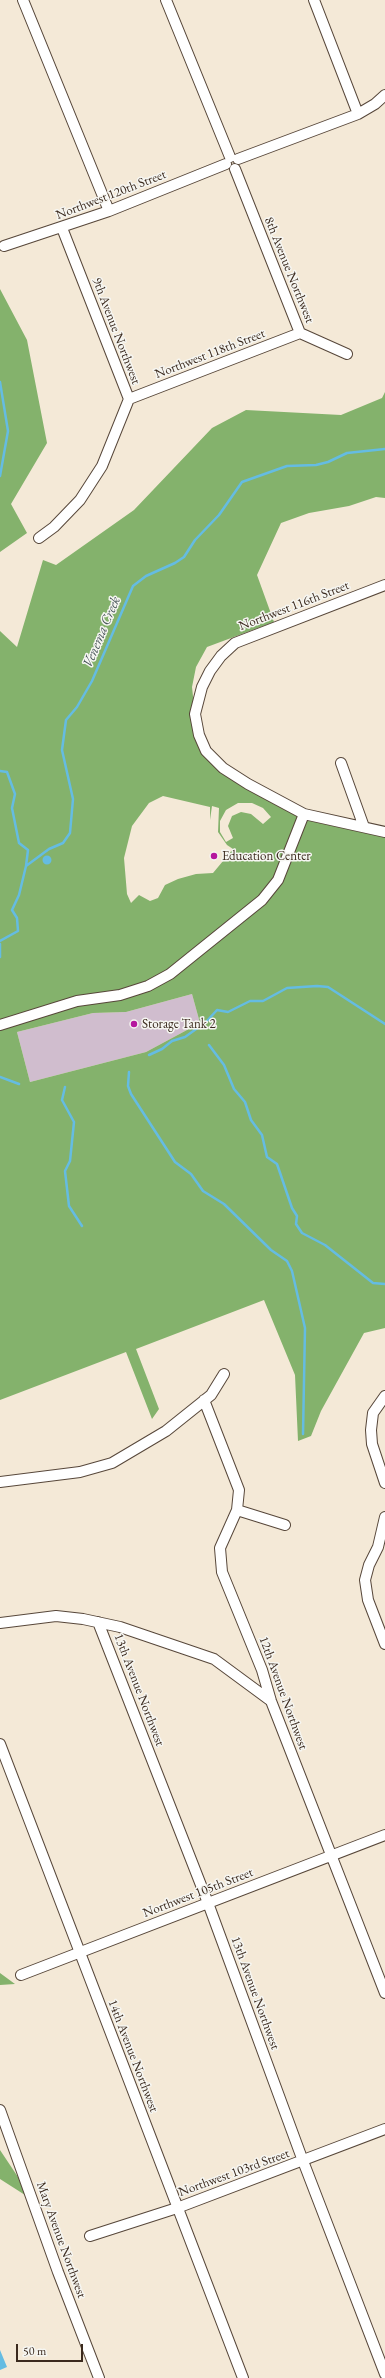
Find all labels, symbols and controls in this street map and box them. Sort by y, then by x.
street label: Northwest 120th Street [54,167,168,223]
street label: 8th Avenue Northwest [261,215,317,325]
street label: 9th Avenue Northwest [88,275,144,387]
street label: Northwest 118th Street [153,326,267,382]
street label: Northwest 116th Street [237,578,351,634]
water label: Venema Creek [80,594,124,670]
place label: Education Center [222,848,311,864]
marker: Education Center [209,851,219,861]
place label: Storage Tank 2 [142,1016,216,1032]
marker: Storage Tank 2 [129,1019,139,1029]
street label: 13th Avenue Northwest [110,1632,168,1748]
street label: 12th Avenue Northwest [255,1634,311,1752]
street label: Northwest 105th Street [141,1865,255,1921]
street label: 13th Avenue Northwest [227,1934,283,2052]
street label: 14th Avenue Northwest [104,1998,162,2114]
street label: Northwest 103rd Street [176,2146,292,2200]
street label: Mary Avenue Northwest [33,2180,89,2300]
scale bar [18,2336,85,2362]
text: 50 m [23,2343,46,2359]

